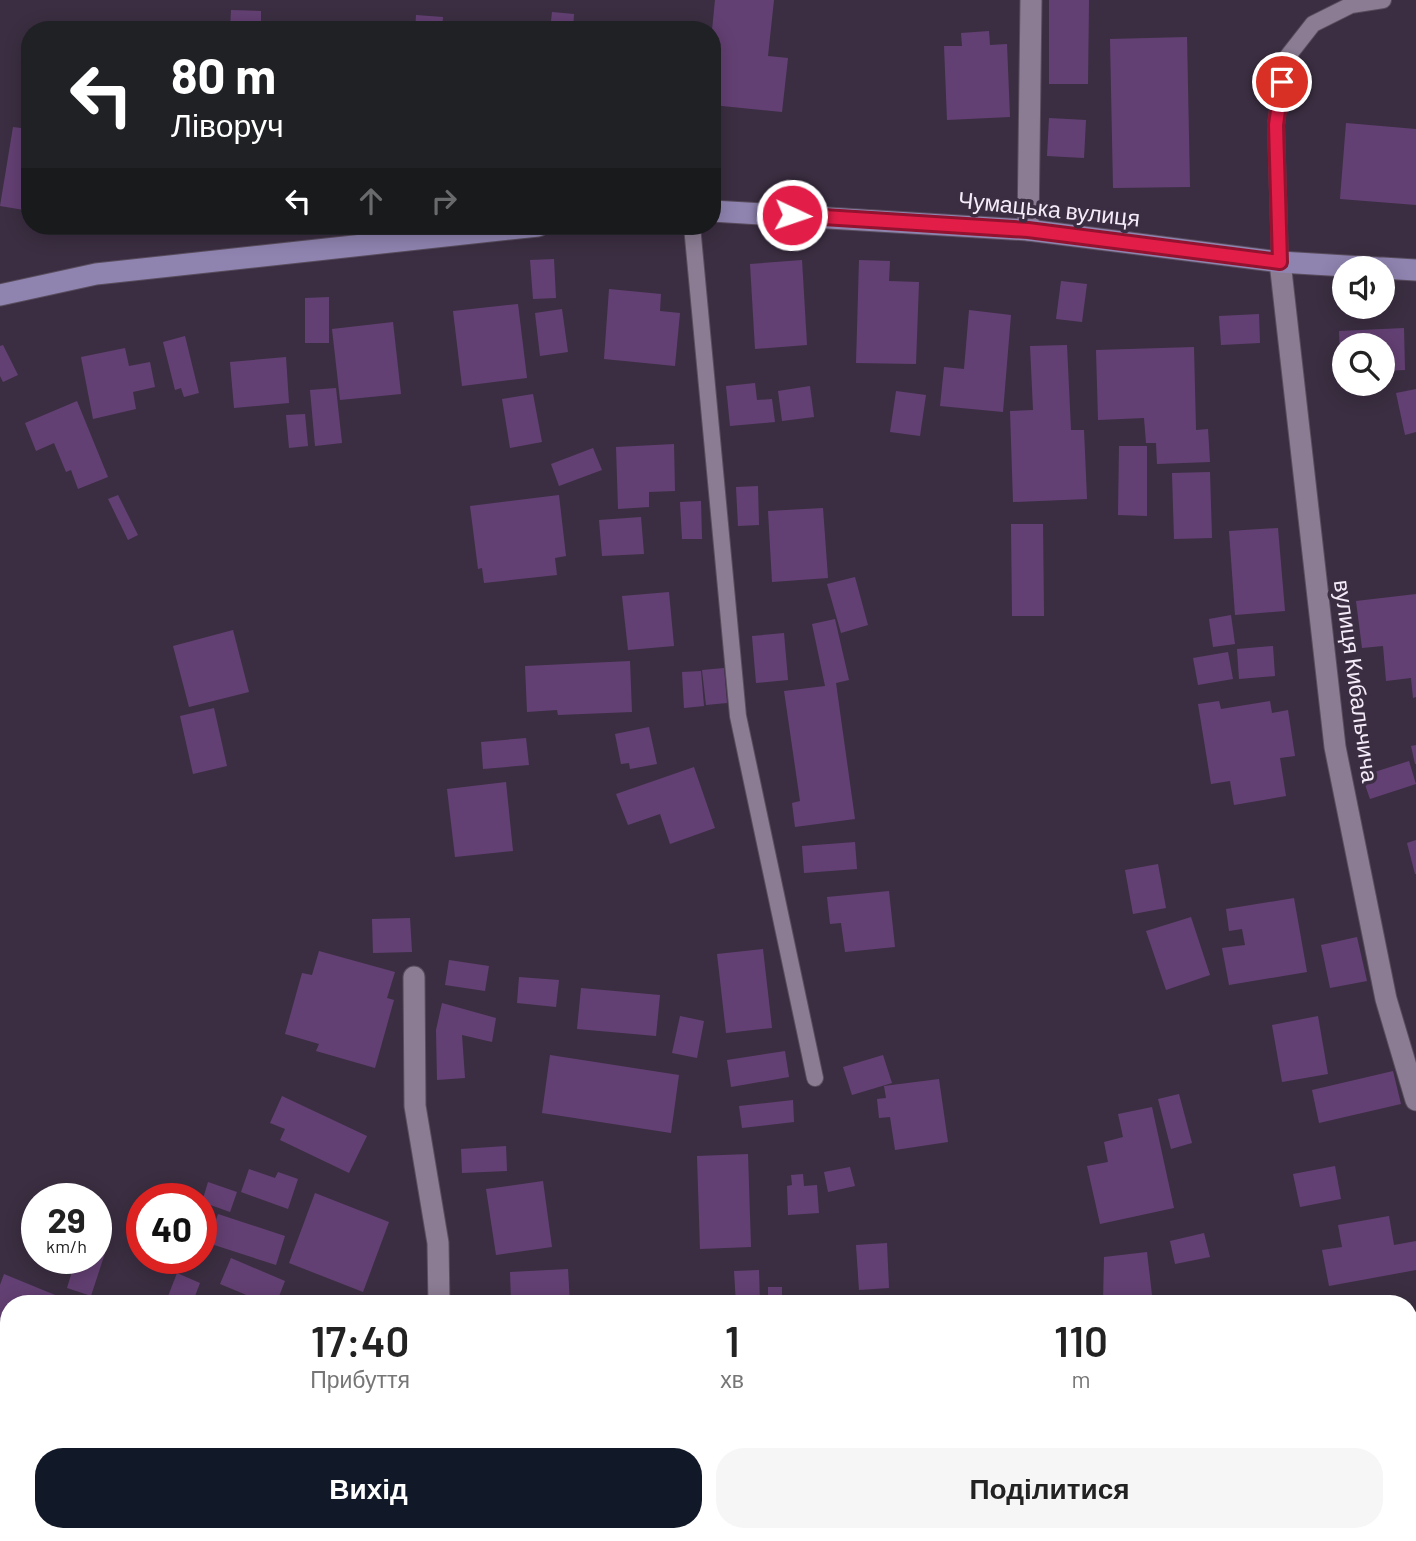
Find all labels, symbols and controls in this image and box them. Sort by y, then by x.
text: 80 m [171,45,276,104]
icon: left [56,49,147,140]
pin [1252,52,1312,112]
icon: arrive [1263,63,1301,101]
text: Ліворуч [171,105,284,143]
position arrow [755,178,829,252]
icon: left [279,182,317,220]
icon: ahead [352,182,390,220]
icon: right [425,182,463,220]
street label: Чумацька вулиця [957,185,1142,231]
map controls [1332,256,1395,396]
button: sound [1332,256,1395,319]
button: search [1332,333,1395,396]
street label: вулиця Кибальчича [1329,578,1385,784]
speed limit sign: 40 [126,1183,217,1274]
text: 29 [47,1198,86,1240]
text: km/h [46,1235,87,1257]
text: 17:40 [311,1315,409,1365]
text: 1 [725,1315,739,1365]
text: 110 [1054,1315,1108,1365]
text: Прибуття [310,1365,410,1393]
text: хв [720,1365,744,1393]
text: m [1071,1365,1090,1393]
button: Вихід [35,1448,702,1528]
button: Поділитися [716,1448,1383,1528]

